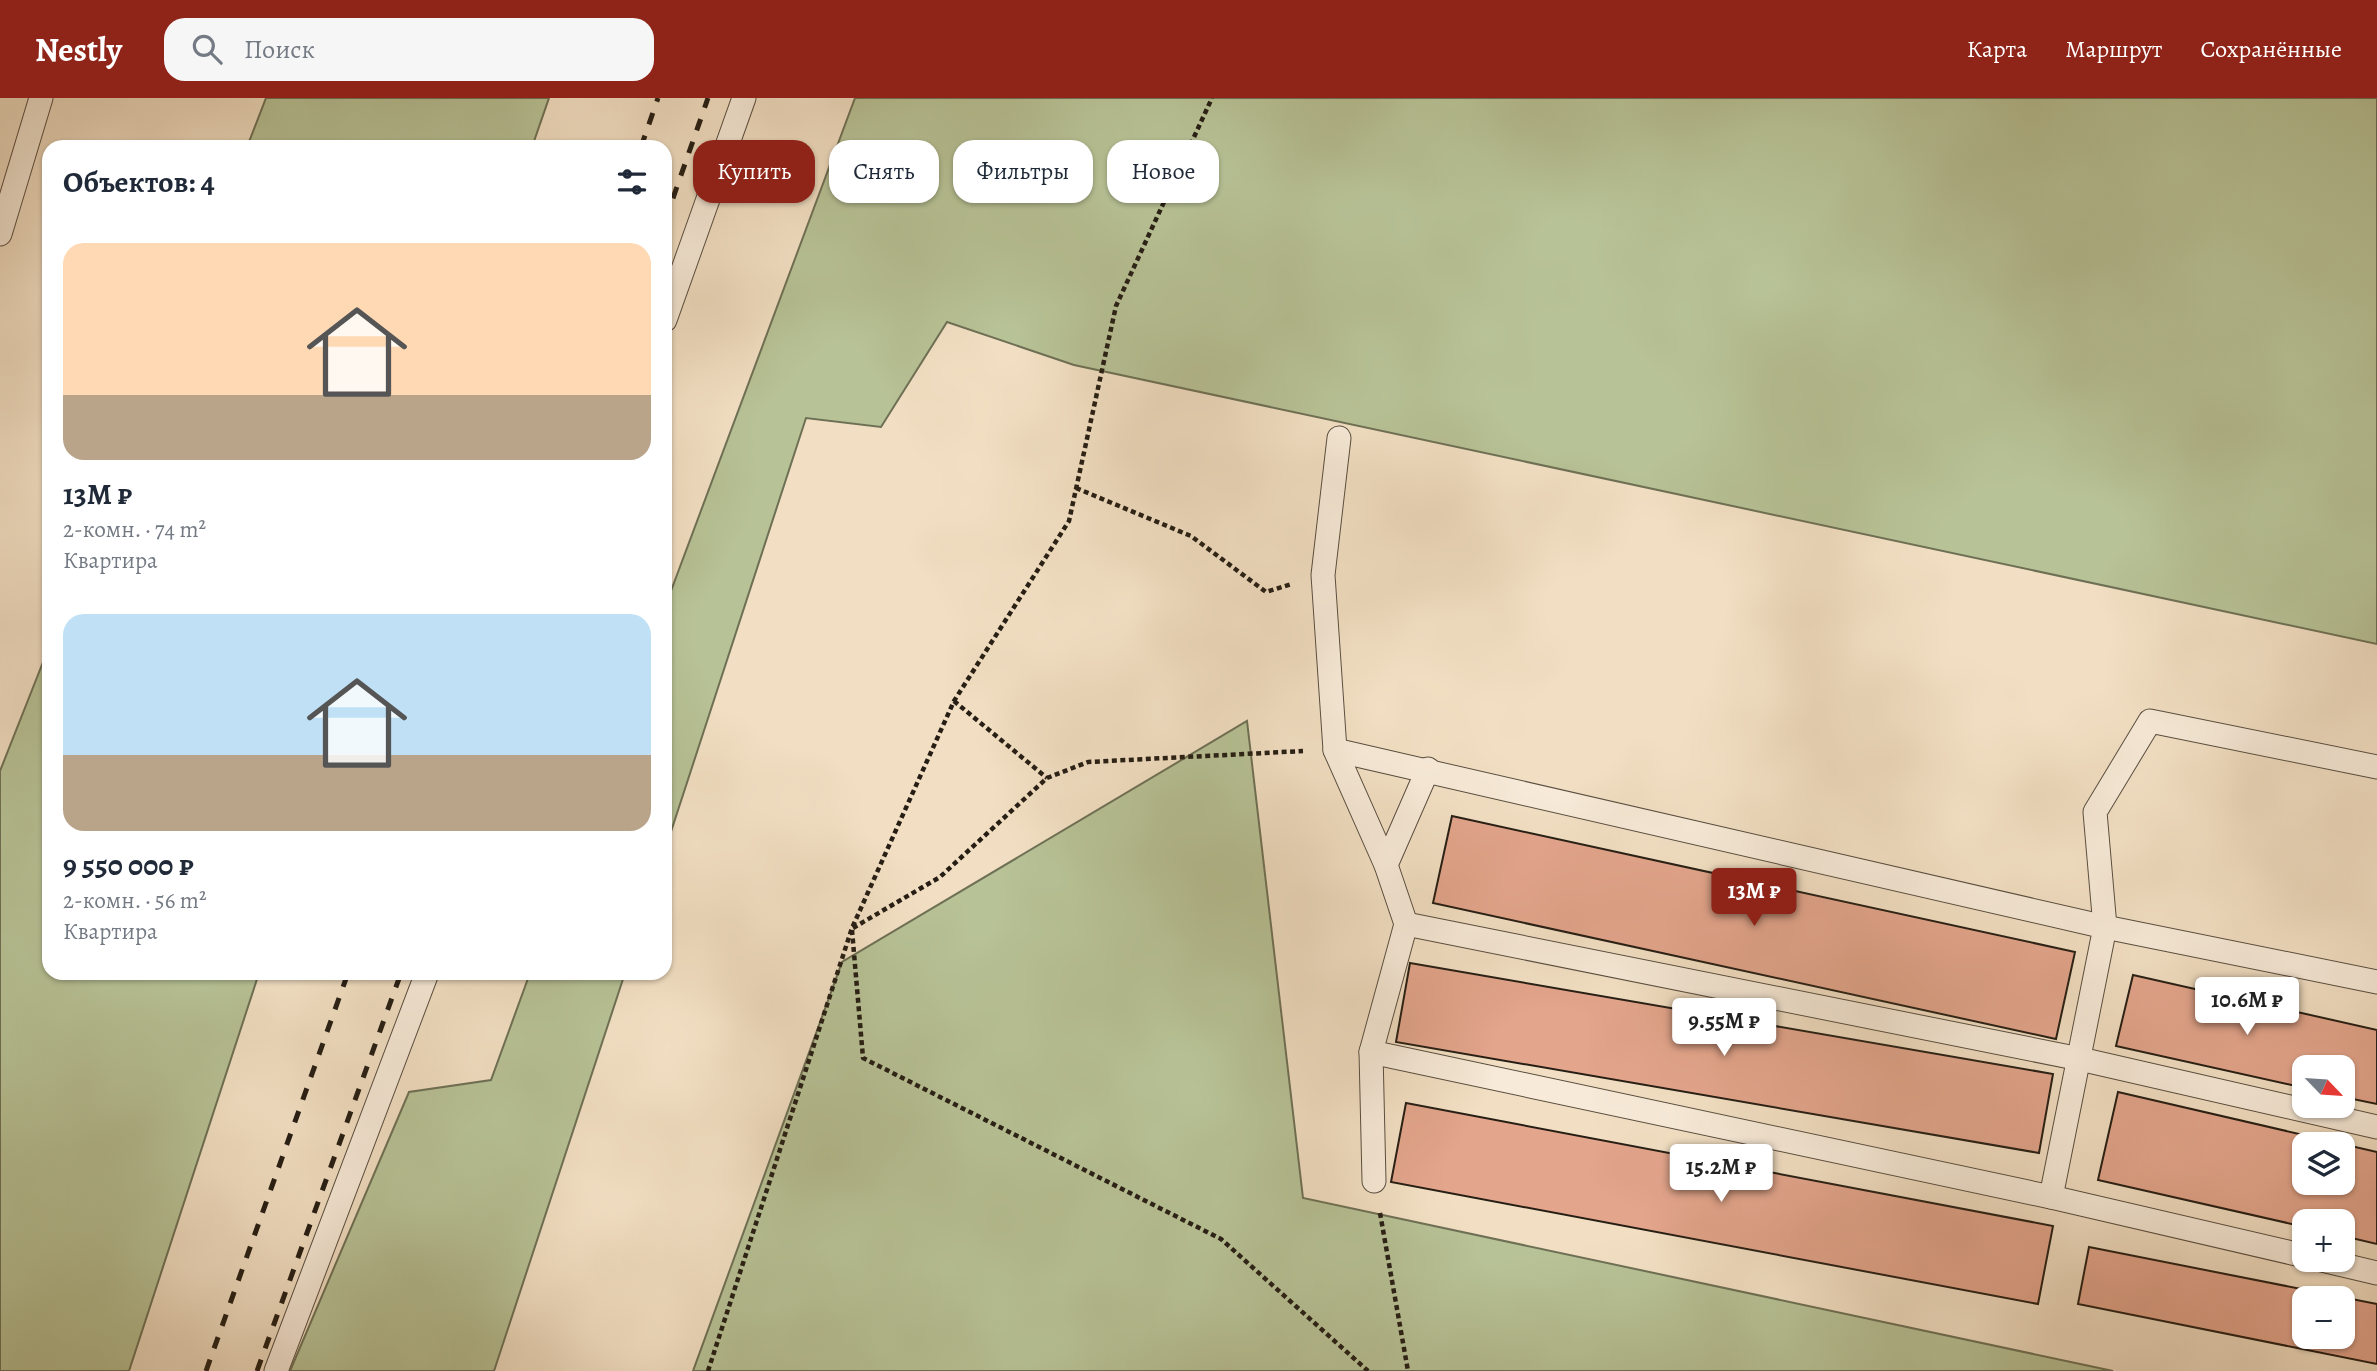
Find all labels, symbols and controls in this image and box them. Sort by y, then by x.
search box [164,18,654,81]
text: Nestly [35,27,122,72]
icon: search [188,30,226,68]
text: Поиск [244,32,315,67]
text: Карта [1967,33,2027,65]
text: Маршрут [2065,33,2163,65]
text: Сохранённые [2201,33,2342,65]
chip: Купить [693,140,815,203]
chip: Снять [829,140,939,203]
chip: Фильтры [953,140,1093,203]
chip: Новое [1107,140,1219,203]
text: Объектов: 4 [63,162,215,202]
icon: filters [613,163,651,201]
icon: home [294,289,420,415]
text: 13M ₽ [63,474,132,514]
text: 2-комн. · 74 m² [63,514,206,545]
text: Квартира [63,545,158,576]
icon: home [294,660,420,786]
text: 9 550 000 ₽ [63,845,194,885]
pin: 13M ₽ [1705,868,1803,928]
text: 13M ₽ [1727,875,1781,906]
text: 2-комн. · 56 m² [63,885,207,916]
text: Квартира [63,916,158,947]
pin: 10.6M ₽ [2182,978,2312,1037]
text: 10.6M ₽ [2211,984,2283,1015]
pin: 9.55M ₽ [1659,998,1789,1058]
text: 9.55M ₽ [1688,1005,1760,1036]
north arrow [2292,1055,2356,1118]
map controls [2292,1055,2355,1349]
button: layers [2292,1132,2355,1195]
pin: 15.2M ₽ [1656,1144,1786,1204]
text: 15.2M ₽ [1686,1151,1756,1182]
button: + [2292,1209,2355,1272]
button: − [2292,1286,2355,1349]

